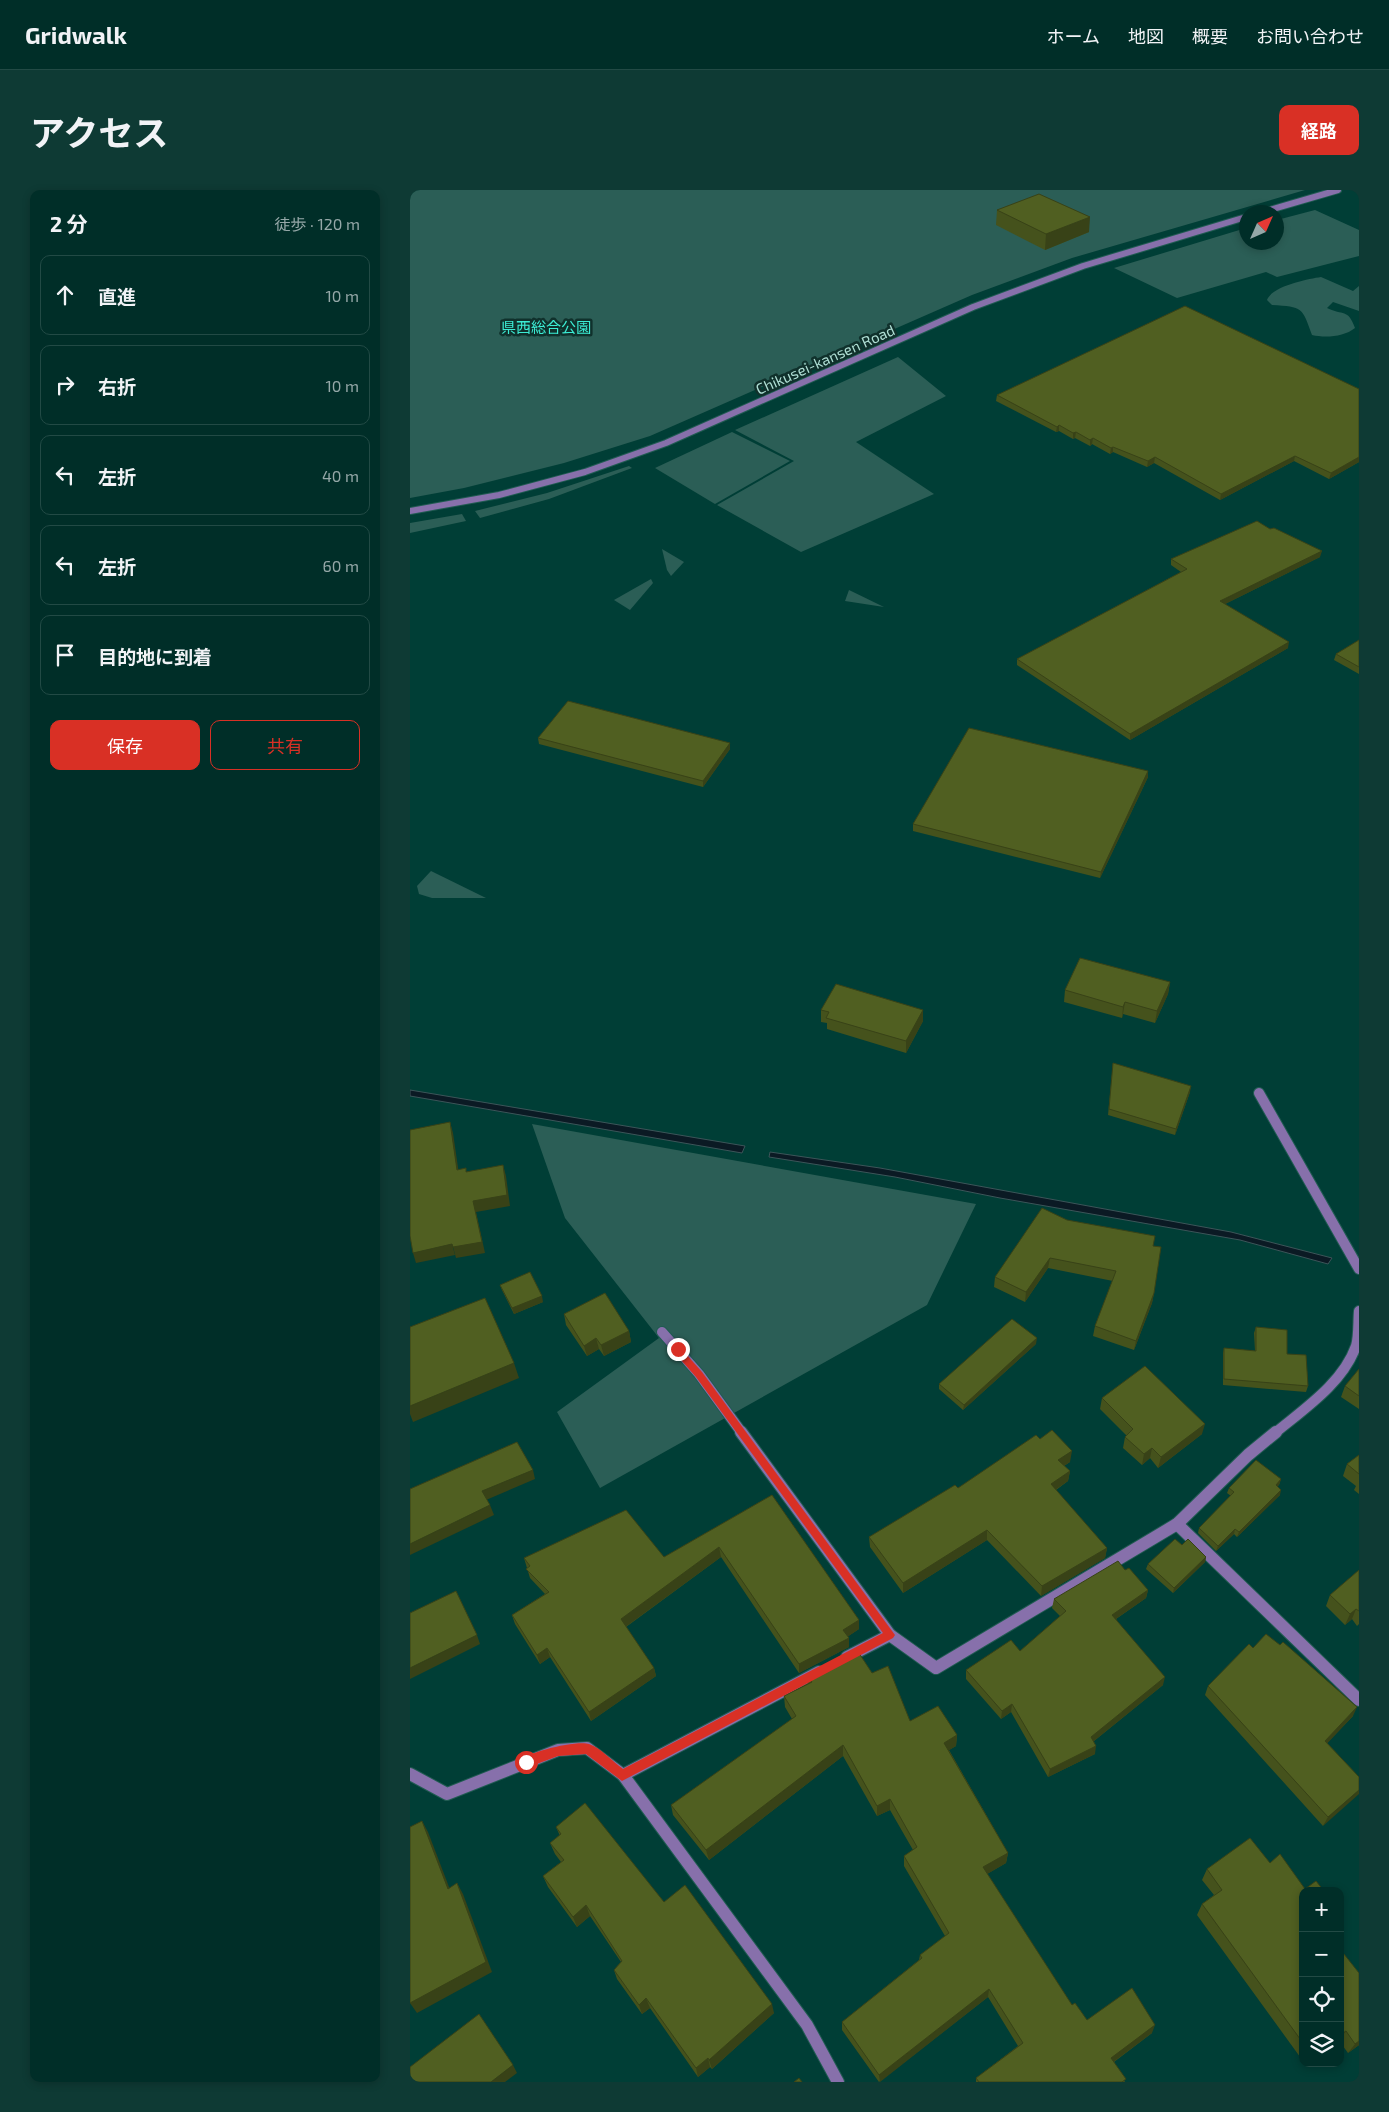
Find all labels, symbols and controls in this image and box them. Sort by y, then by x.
text: Gridwalk [25,20,127,49]
text: ホーム [1047,25,1100,47]
text: 地図 [1128,25,1164,47]
text: 概要 [1192,25,1228,47]
text: お問い合わせ [1256,25,1364,47]
button: 経路 [1279,105,1359,155]
text: アクセス [30,111,168,153]
north arrow [1239,205,1284,250]
text: 2 分 [50,211,88,236]
text: 徒歩 · 120 m [274,214,360,233]
icon: ahead [51,281,79,309]
text: 直進 [98,285,136,308]
text: 10 m [325,286,359,305]
park label: 県西総合公園 [501,318,591,336]
street label: Chikusei-kansen Road [753,320,897,398]
icon: right [51,371,79,399]
text: 右折 [98,375,136,398]
text: 10 m [325,376,359,395]
icon: left [51,461,79,489]
text: 左折 [98,465,136,488]
text: 40 m [322,466,359,485]
icon: left [51,551,79,579]
text: 左折 [98,555,136,578]
text: 60 m [323,556,359,575]
icon: arrive [51,641,79,669]
text: 目的地に到着 [98,645,212,668]
button: 保存 [50,720,200,770]
button: 共有 [210,720,360,770]
route end [667,1338,690,1361]
route start [515,1751,538,1774]
map controls [1299,1887,1344,2067]
button: + [1299,1887,1344,1932]
button: − [1299,1932,1344,1977]
button: locate [1299,1977,1344,2022]
button: layers [1299,2022,1344,2067]

